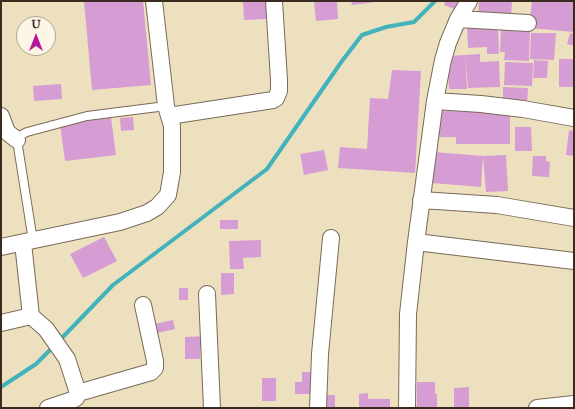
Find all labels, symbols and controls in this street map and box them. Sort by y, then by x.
north arrow [16,16,56,56]
text: U [31,18,41,31]

